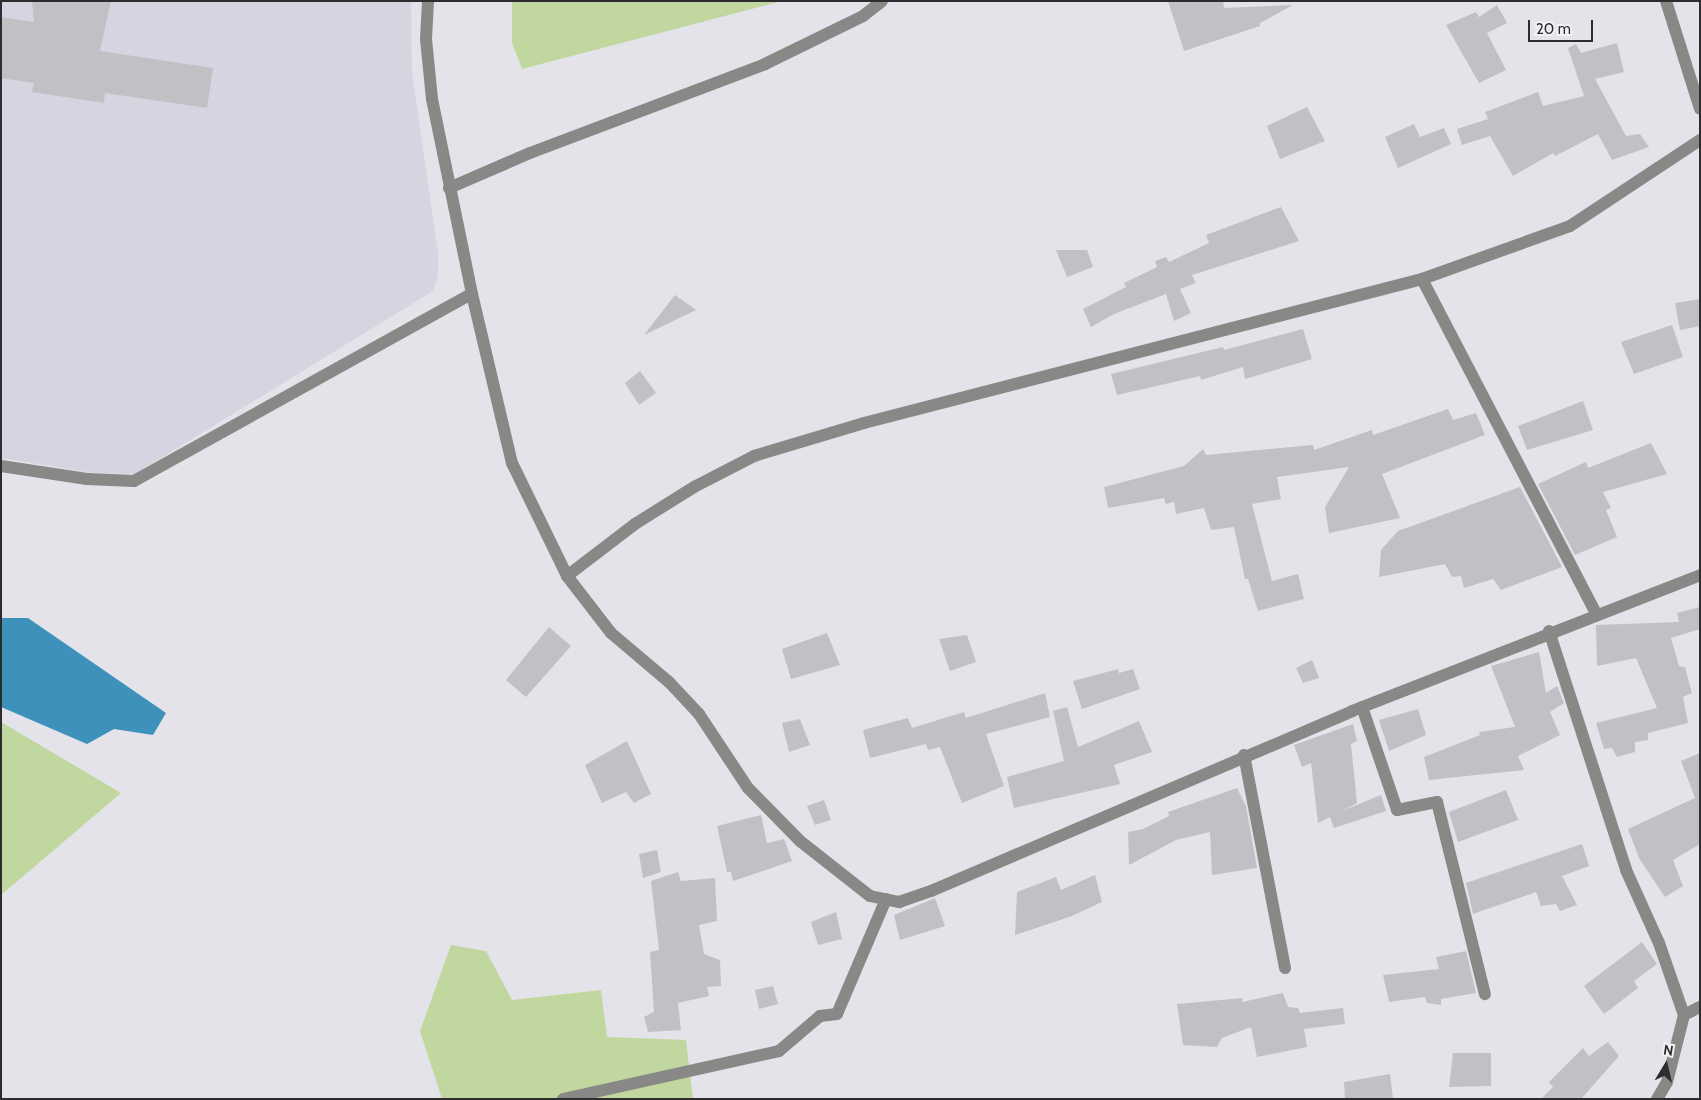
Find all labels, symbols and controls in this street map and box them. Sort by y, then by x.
scale bar [1531,10,1596,42]
text: 20 m [1536,20,1571,38]
north arrow [1641,1040,1691,1090]
text: N [1662,1041,1675,1060]

